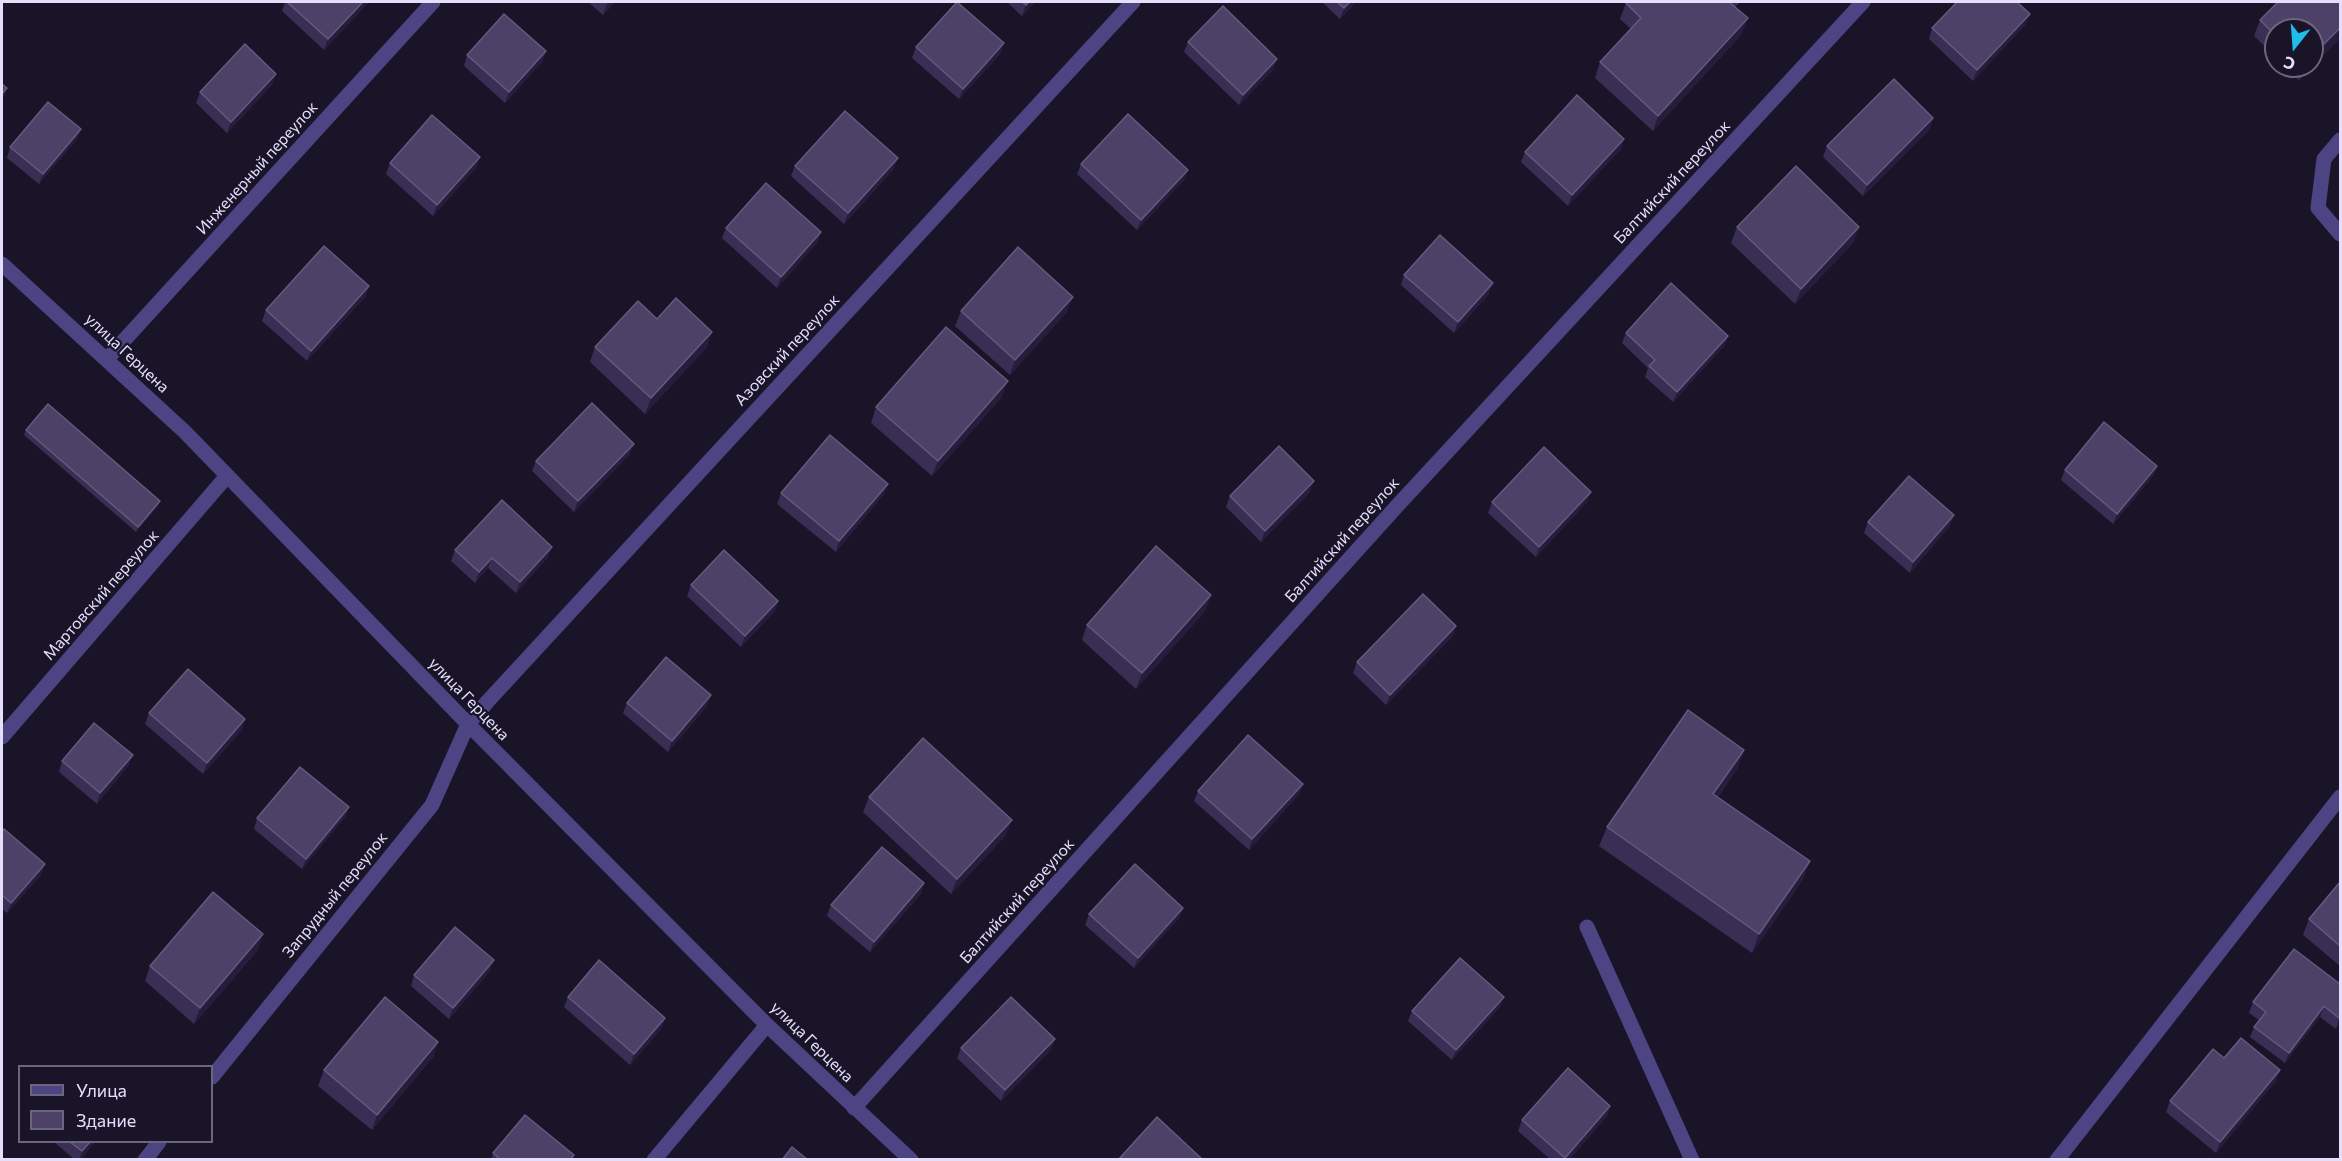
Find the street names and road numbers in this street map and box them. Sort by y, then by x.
street label: Инженерный переулок [192,98,322,238]
street label: Балтийский переулок [1610,116,1734,248]
street label: Азовский переулок [731,290,843,410]
street label: улица Герцена [81,309,173,397]
street label: Балтийский переулок [1281,474,1403,606]
street label: Мартовский переулок [39,526,163,664]
street label: улица Герцена [425,654,513,744]
street label: Запрудный переулок [278,828,392,962]
street label: Балтийский переулок [956,835,1078,967]
street label: улица Герцена [767,998,857,1086]

